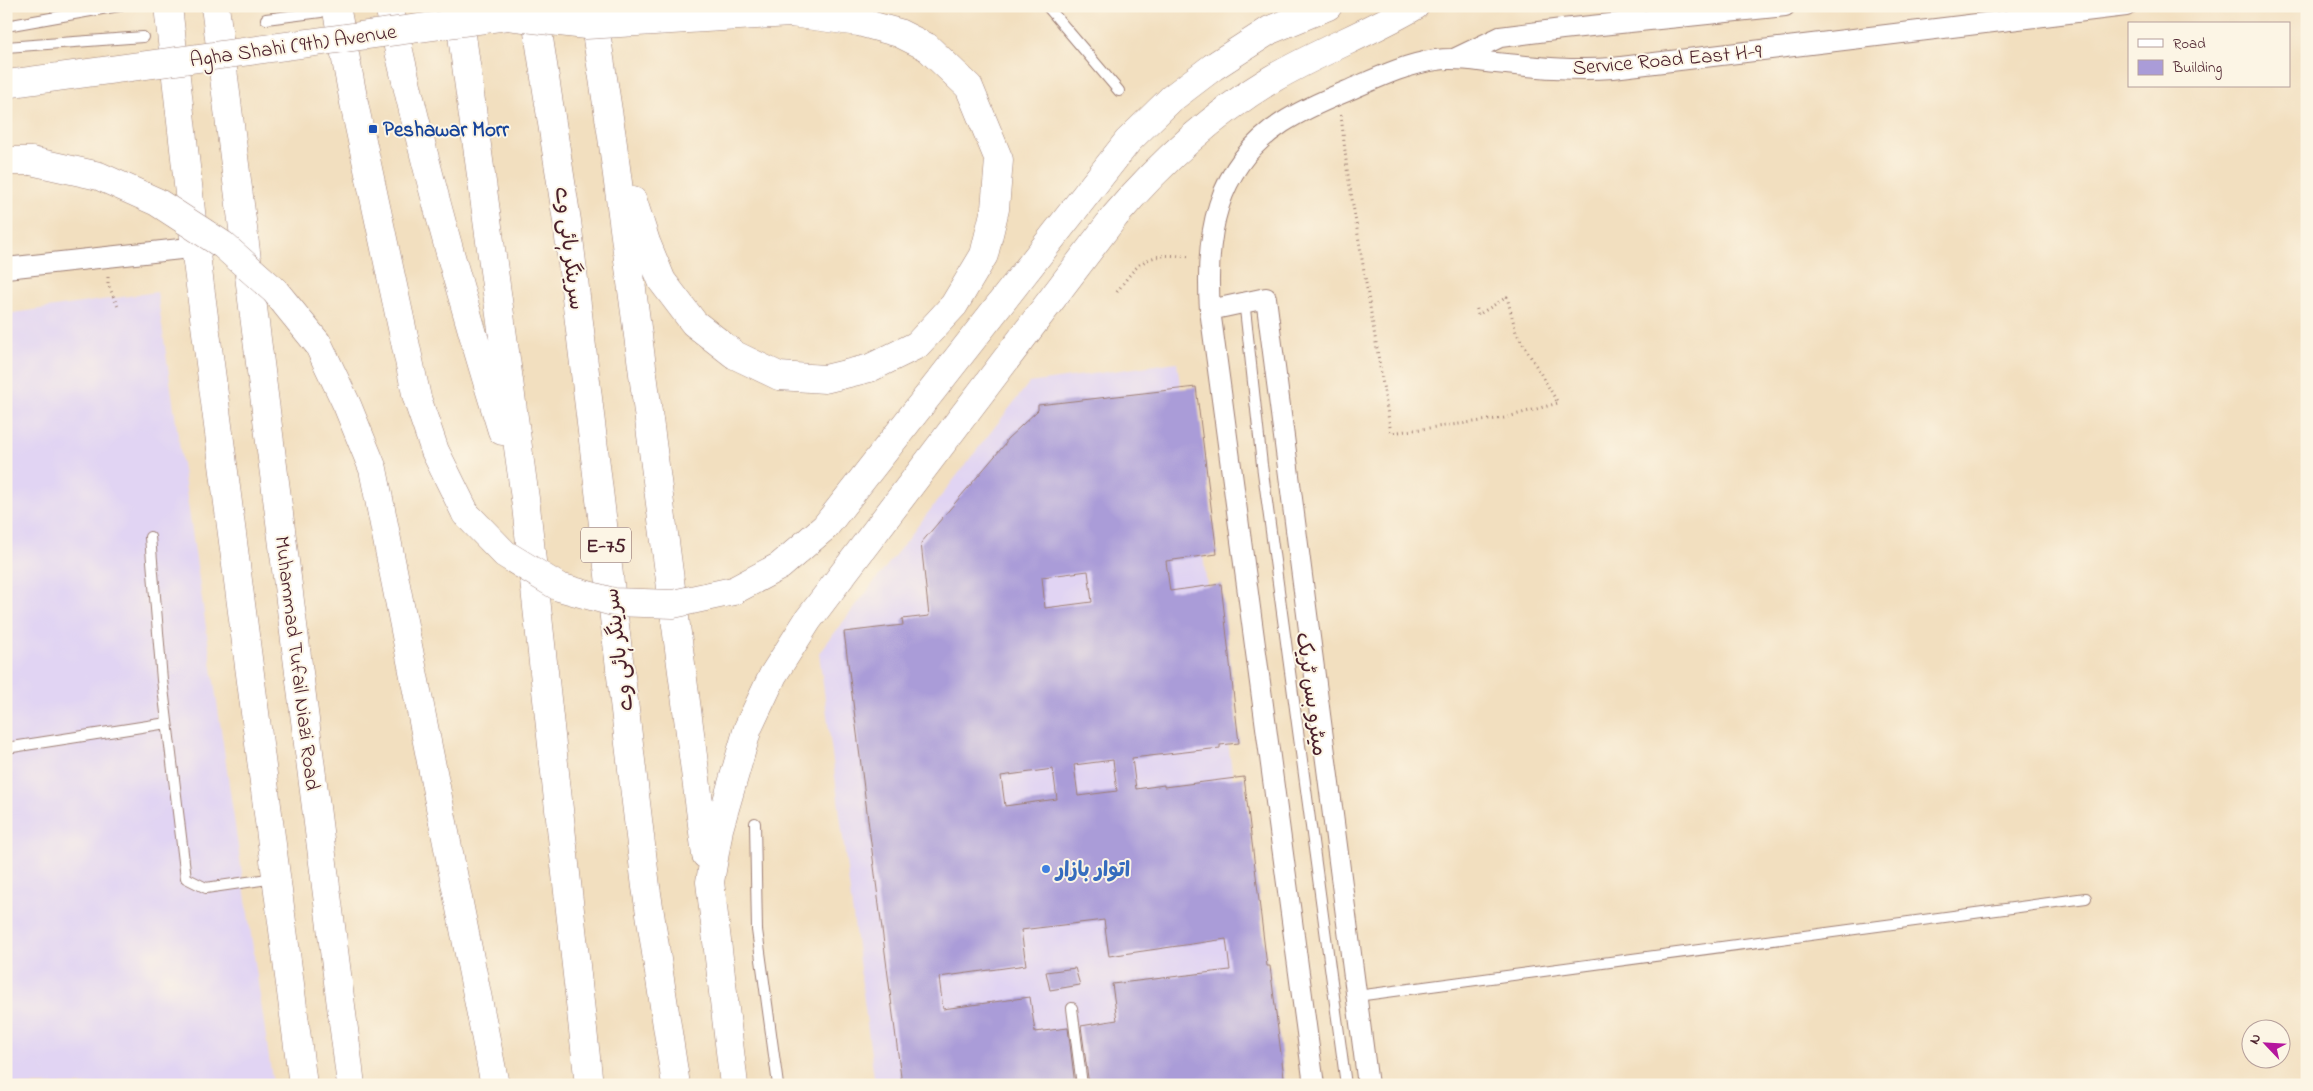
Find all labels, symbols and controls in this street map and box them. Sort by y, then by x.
street label: Agha Shahi (9th) Avenue [188,18,399,78]
legend [2128,22,2290,88]
text: Road [2173,33,2206,55]
street label: Service Road East H-9 [1571,38,1764,84]
text: Building [2172,57,2222,80]
place label: Peshawar Morr [383,116,509,146]
marker: Peshawar Morr [367,123,379,135]
street label: سرینگر ہائی وے [546,185,590,312]
road number: E-75 [581,528,631,562]
street label: Muhammad Tufail Niazi Road [266,534,327,792]
street label: سرینگر ہائی وے [598,586,642,713]
street label: میٹرو بس ٹریک [1286,630,1334,758]
place label: اتوار بازار [1054,856,1130,886]
marker: اتوار بازار [1040,863,1052,875]
north arrow [2240,1018,2290,1068]
text: N [2244,1030,2267,1048]

